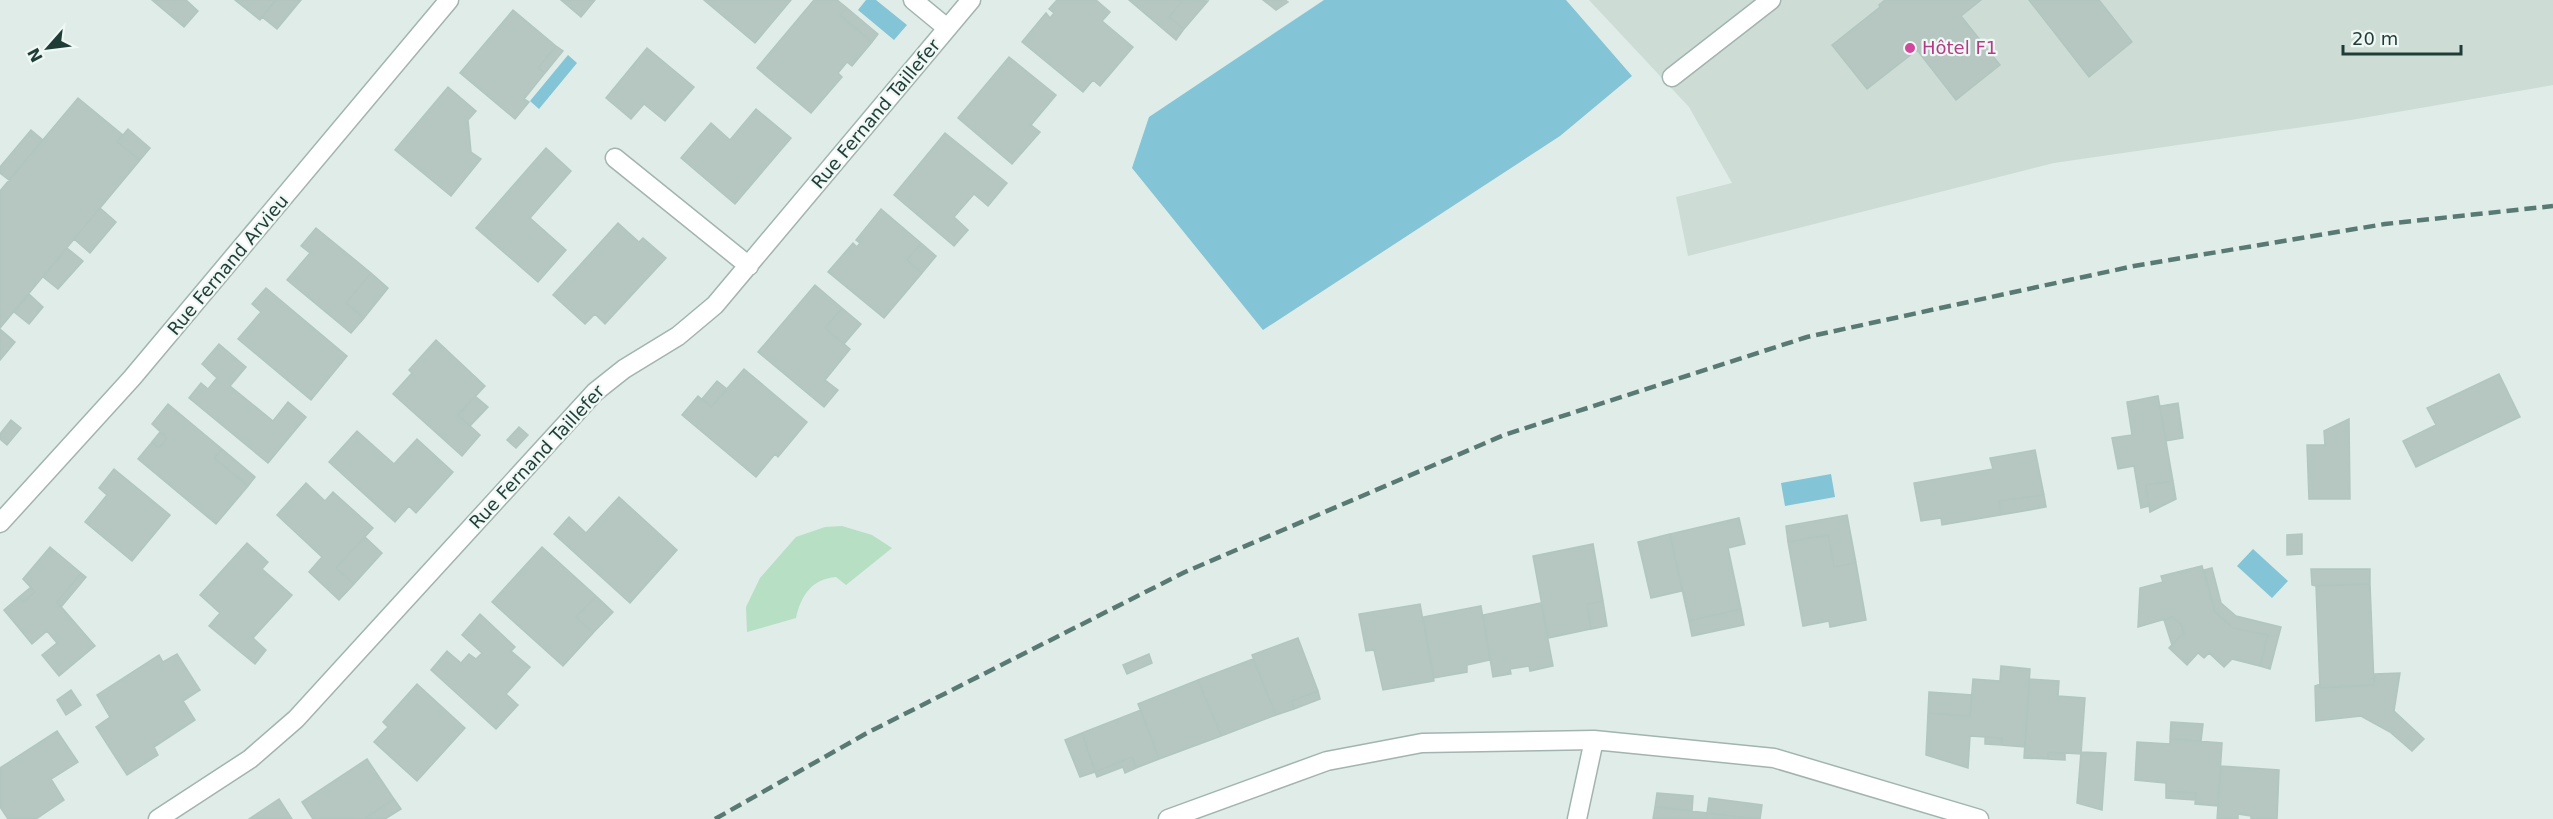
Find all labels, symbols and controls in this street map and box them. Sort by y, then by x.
north arrow [18,18,78,78]
scale bar [2343,18,2462,56]
text: 20 m [2352,28,2398,49]
street label: Rue Fernand Taillefer [807,34,945,193]
place label: Hôtel F1 [1922,37,1997,58]
marker: Hôtel F1 [1903,41,1917,55]
text: N [24,44,47,65]
street label: Rue Fernand Arvieu [163,190,292,339]
street label: Rue Fernand Taillefer [465,380,609,533]

